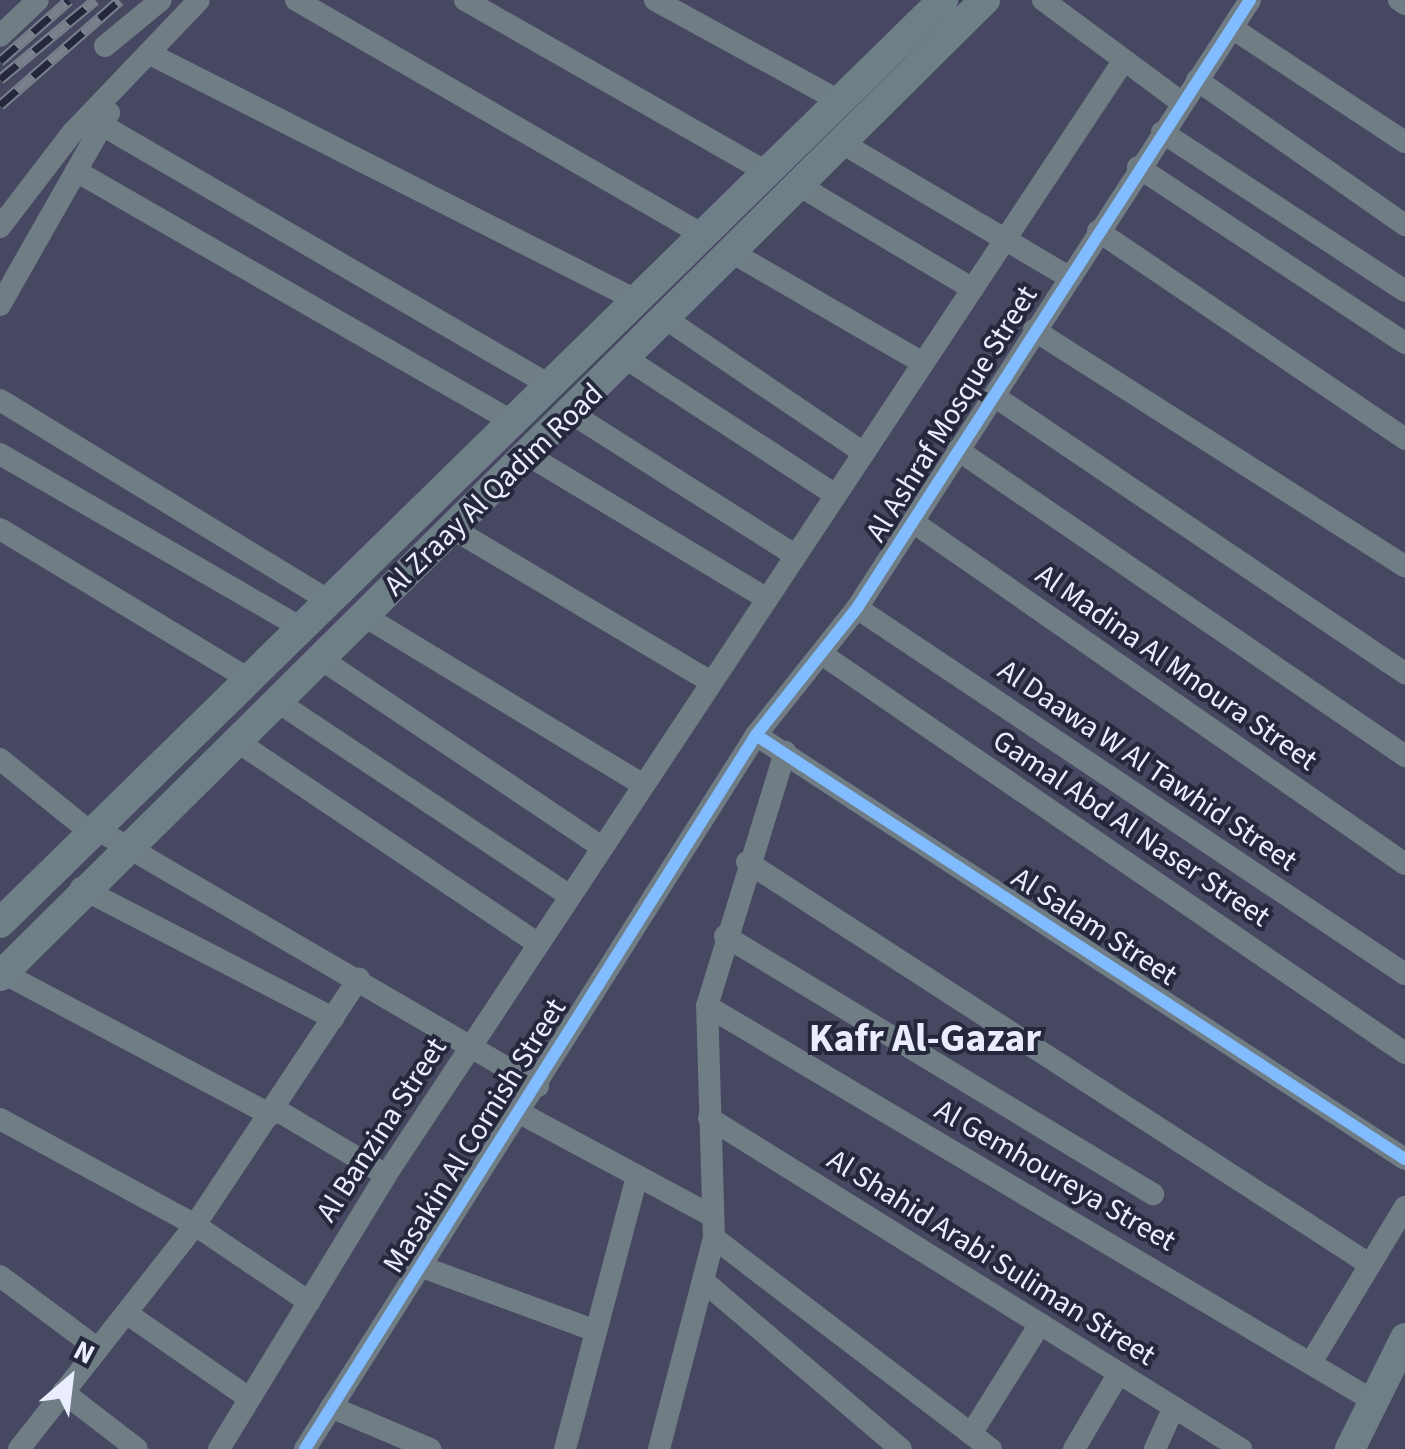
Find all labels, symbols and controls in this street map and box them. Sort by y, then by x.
street label: Al Ashraf Mosque Street [859,279,1045,549]
street label: Al Zraay Al Qadim Road [377,376,611,604]
street label: Al Madina Al Mnoura Street [1028,557,1324,779]
street label: Al Daawa W Al Tawhid Street [991,652,1303,880]
street label: Gamal Abd Al Naser Street [986,723,1276,935]
street label: Al Salam Street [1005,860,1183,994]
street label: Masakin Al Cornish Street [376,992,574,1280]
district label: Kafr Al-Gazar [809,1015,1041,1063]
street label: Al Banzina Street [309,1031,455,1229]
street label: Al Gemhoureya Street [928,1092,1182,1260]
street label: Al Shahid Arabi Suliman Street [820,1142,1162,1374]
north arrow [20,1329,120,1429]
text: N [66,1330,102,1375]

